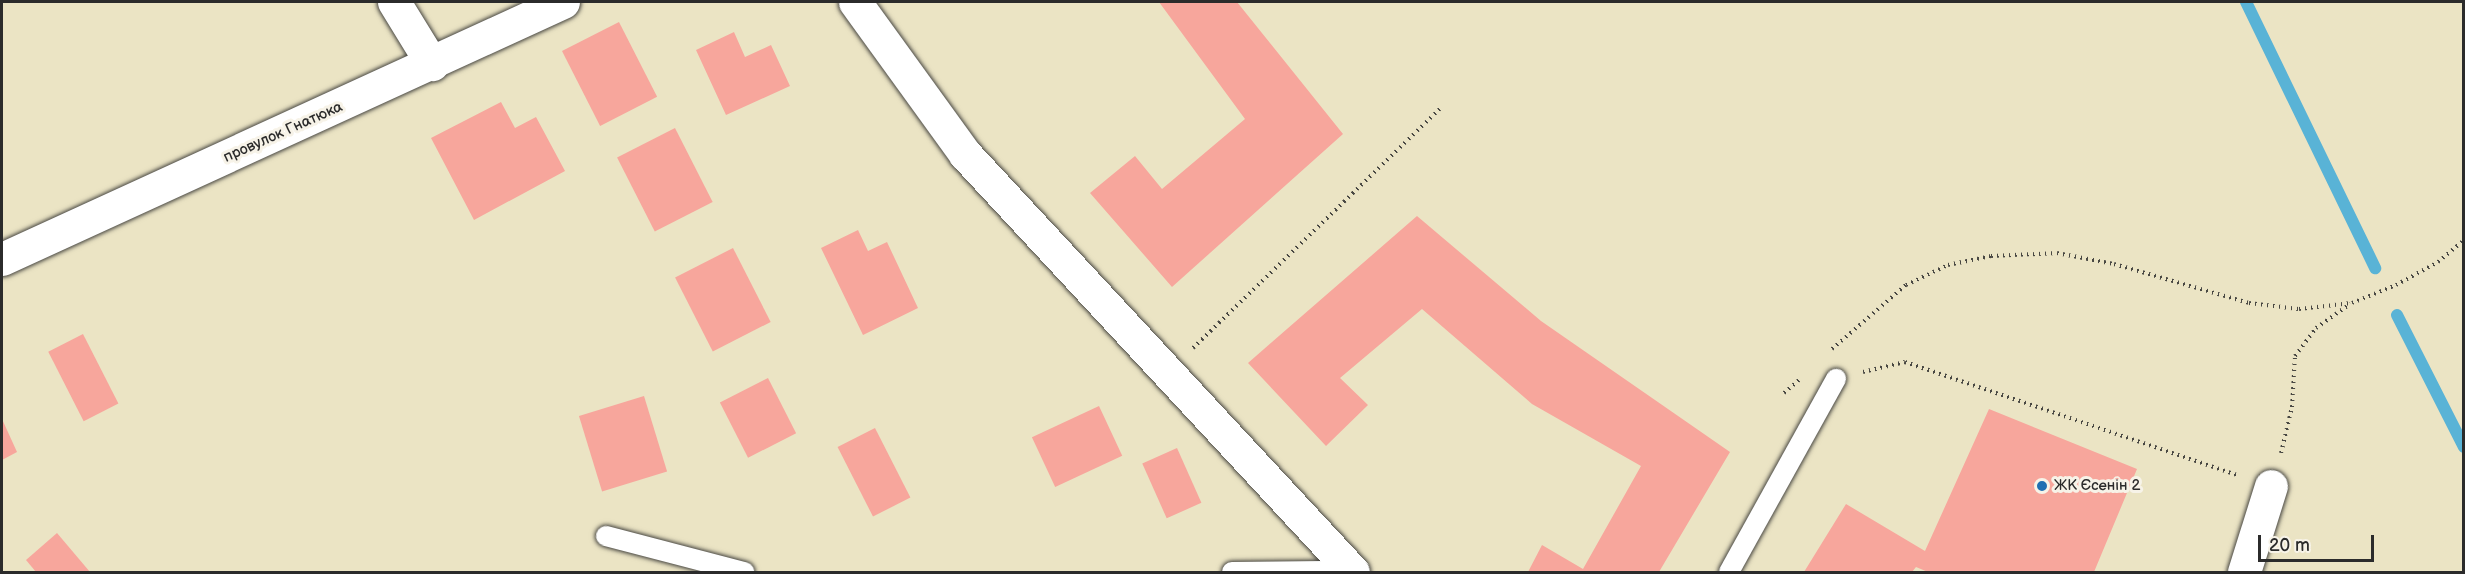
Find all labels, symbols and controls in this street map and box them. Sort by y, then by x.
street label: провулок Гнатюка [221,98,345,166]
place label: ЖК Єсенін 2 [2054,477,2140,495]
marker: ЖК Єсенін 2 [2035,479,2049,493]
scale bar [2261,523,2376,561]
text: 20 m [2269,535,2310,556]

